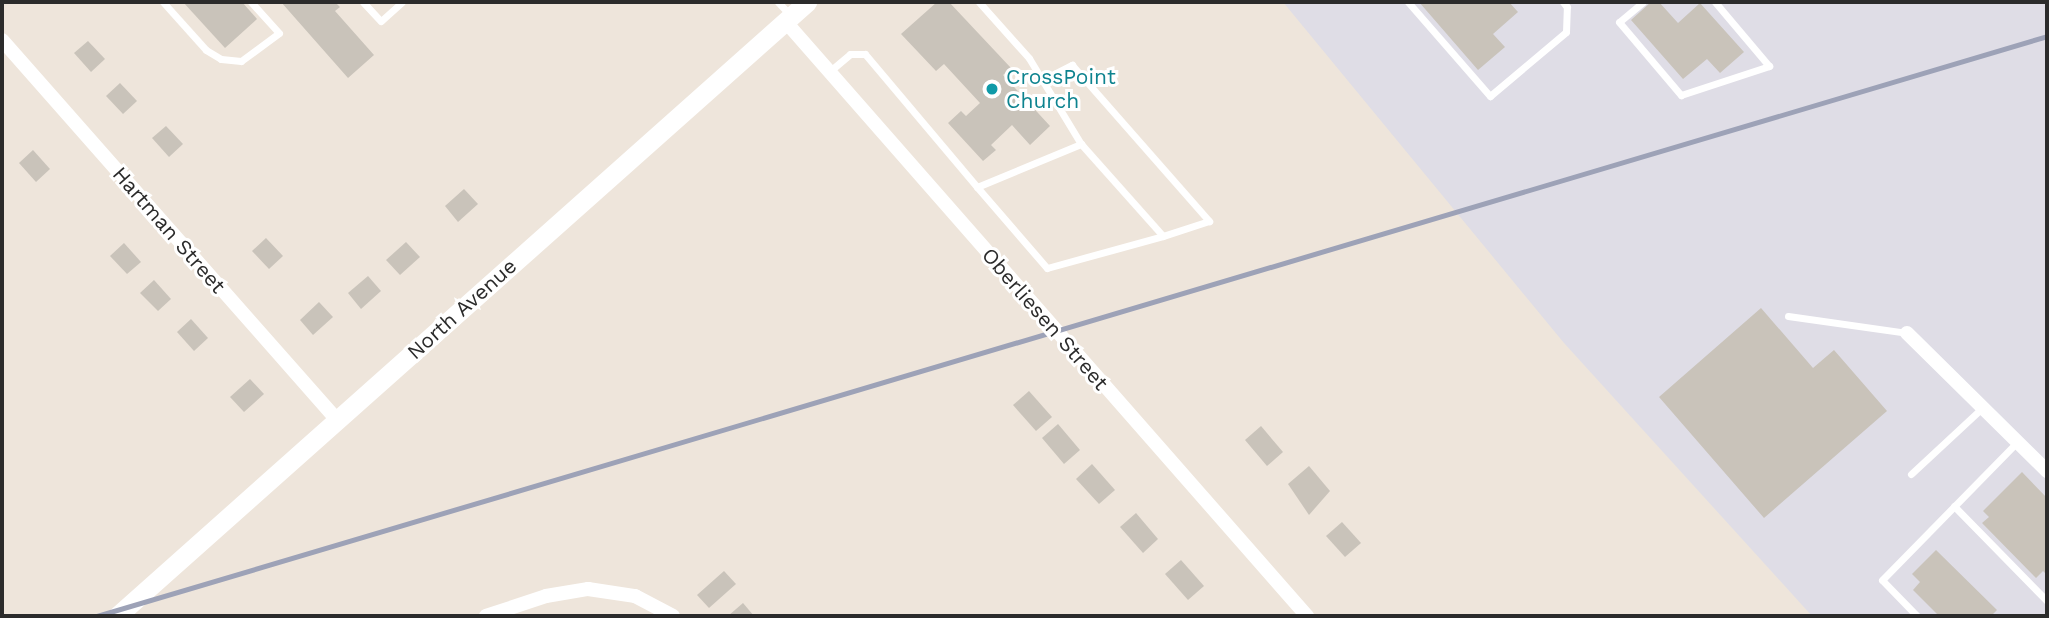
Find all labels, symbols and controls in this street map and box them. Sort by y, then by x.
place label: CrossPoint Church [1006,64,1116,114]
marker: CrossPoint Church [984,81,1000,97]
street label: Hartman Street [107,162,231,298]
street label: Oberliesen Street [976,243,1114,395]
street label: North Avenue [402,253,522,365]

